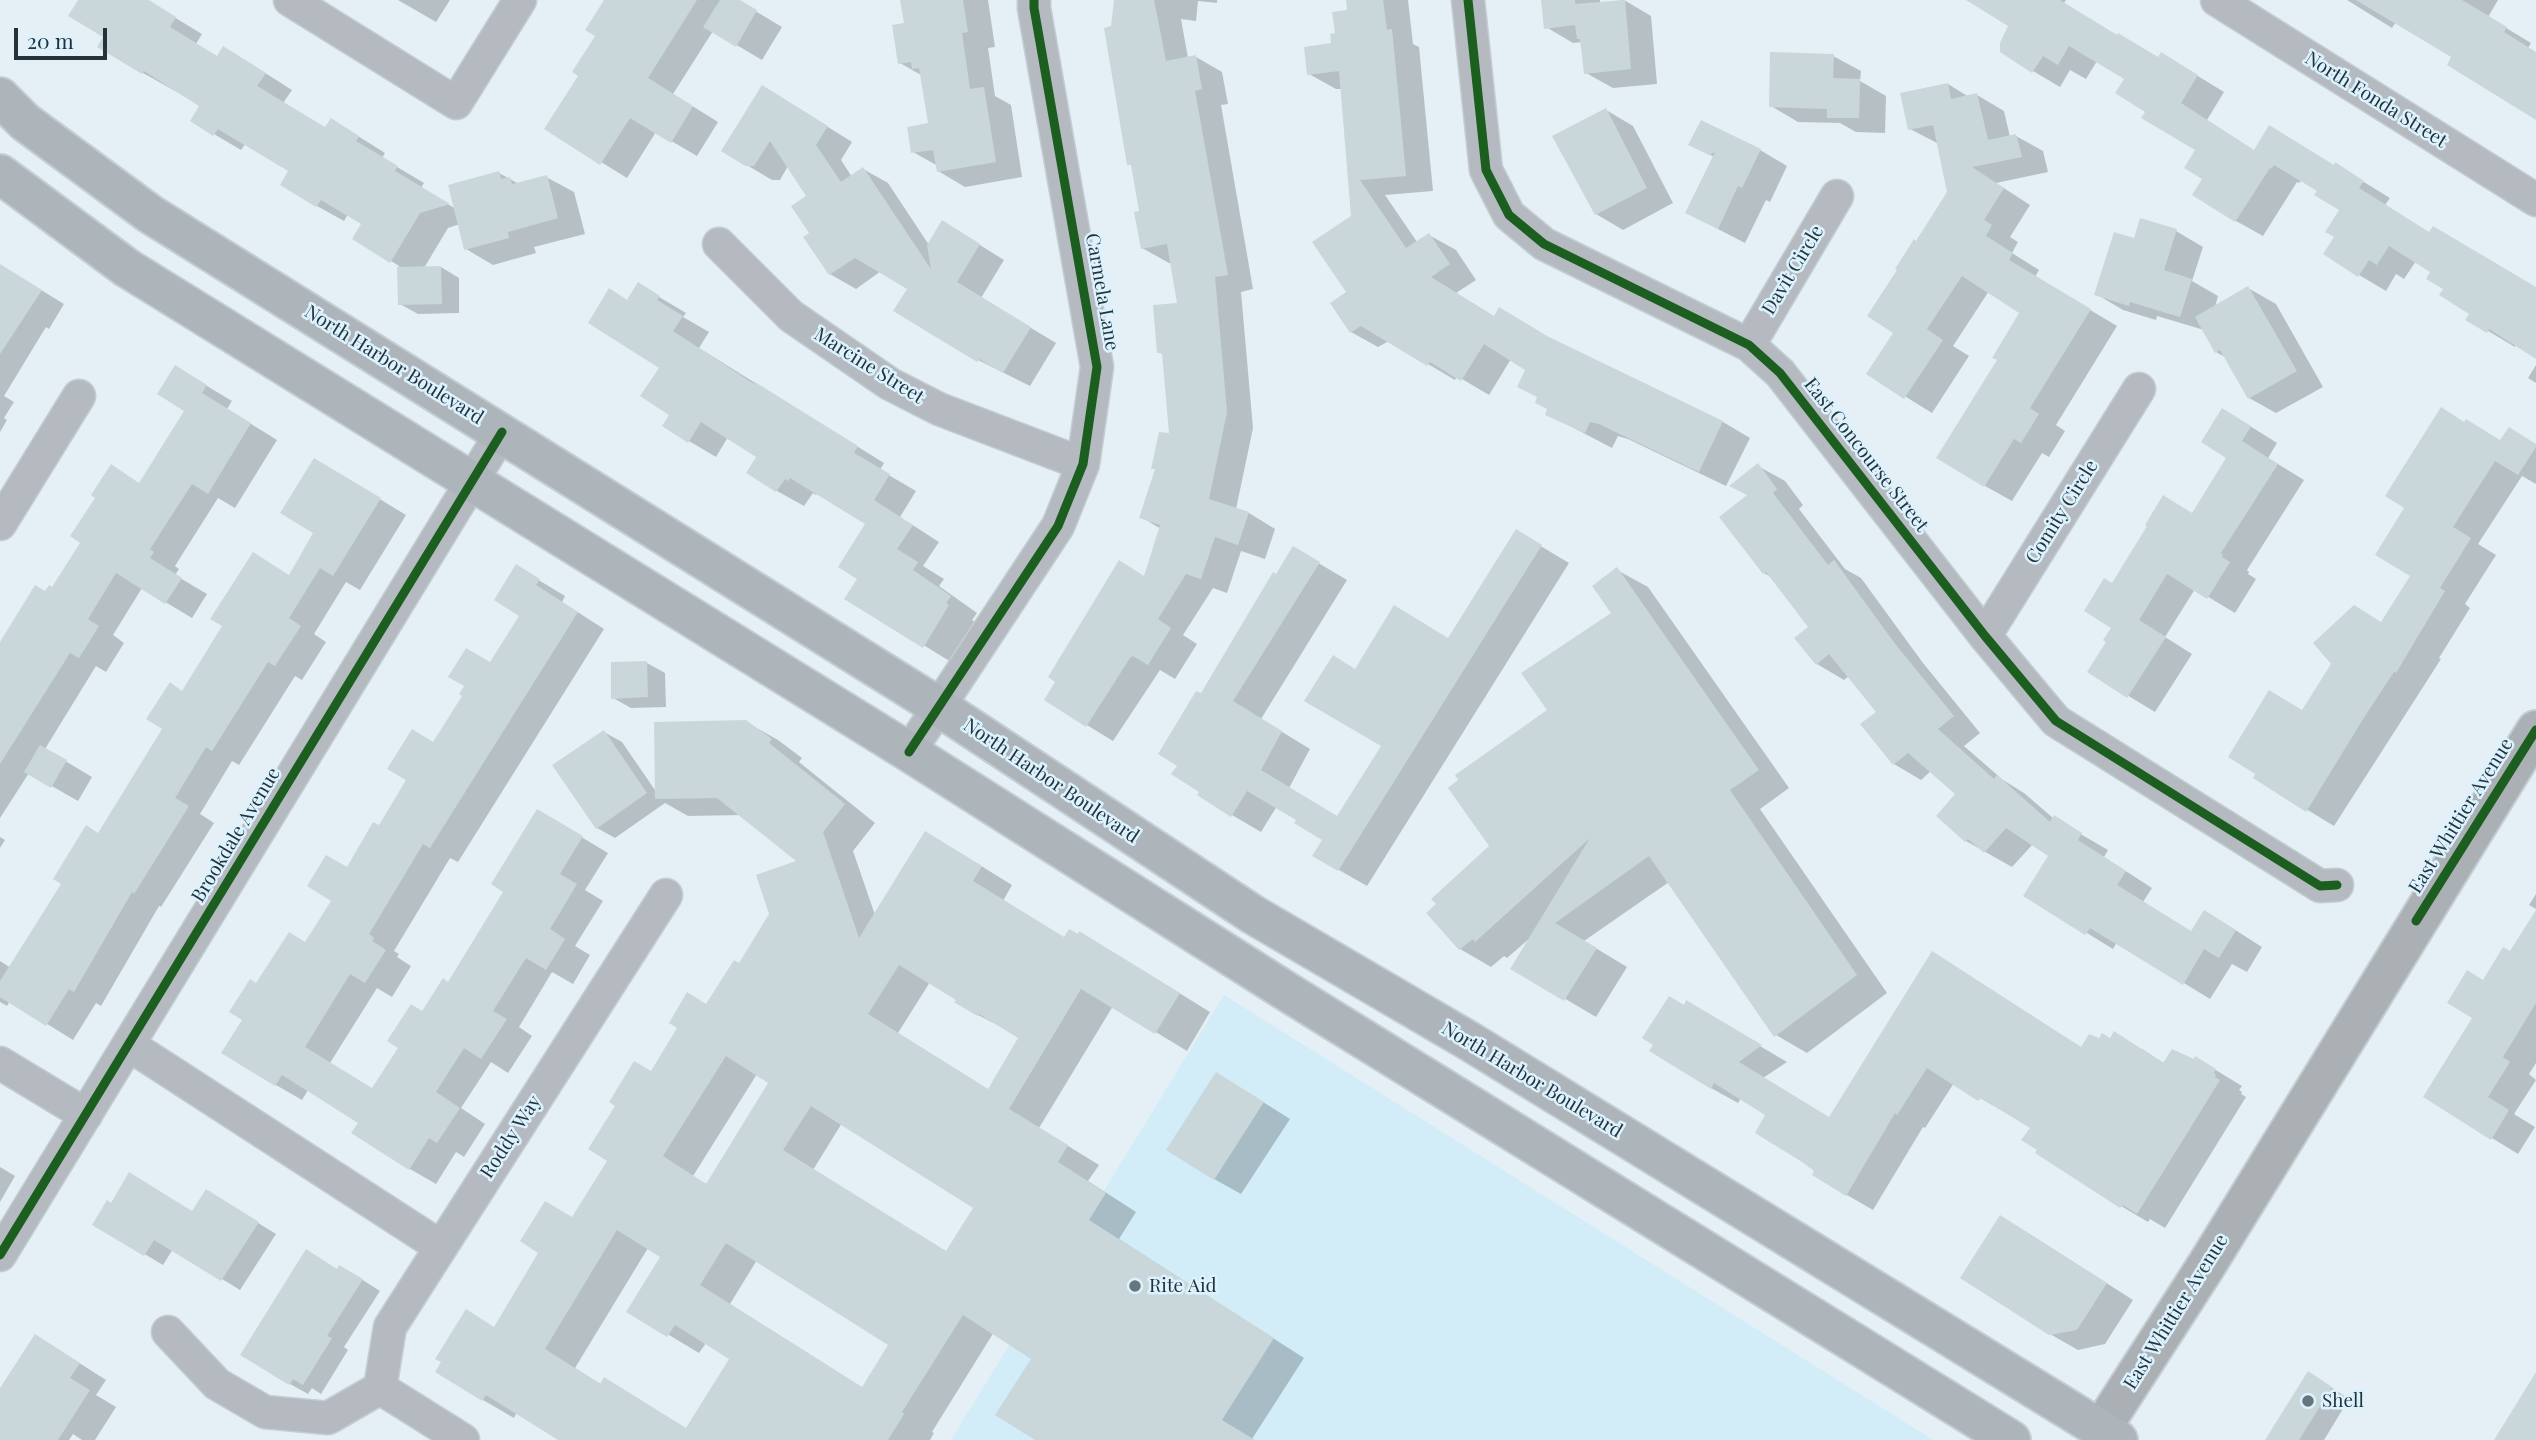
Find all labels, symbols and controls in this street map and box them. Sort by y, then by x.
scale bar [18,14,110,58]
text: 20 m [27,26,74,54]
street label: North Fonda Street [2301,47,2451,153]
street label: Davit Circle [1757,221,1829,319]
street label: Carmela Lane [1080,232,1124,352]
street label: North Harbor Boulevard [300,301,488,429]
street label: Marcine Street [810,323,928,409]
street label: East Concourse Street [1799,374,1933,536]
street label: Comity Circle [2021,456,2103,568]
street label: North Harbor Boulevard [959,714,1143,848]
street label: East Whittier Avenue [2404,734,2518,898]
street label: Brookdale Avenue [187,763,285,907]
street label: North Harbor Boulevard [1438,1017,1626,1143]
street label: Roddy Way [476,1091,546,1183]
street label: East Whittier Avenue [2119,1230,2233,1394]
place label: Rite Aid [1149,1275,1217,1297]
marker: Rite Aid [1127,1278,1143,1294]
place label: Shell [2322,1390,2364,1412]
marker: Shell [2300,1393,2316,1409]

